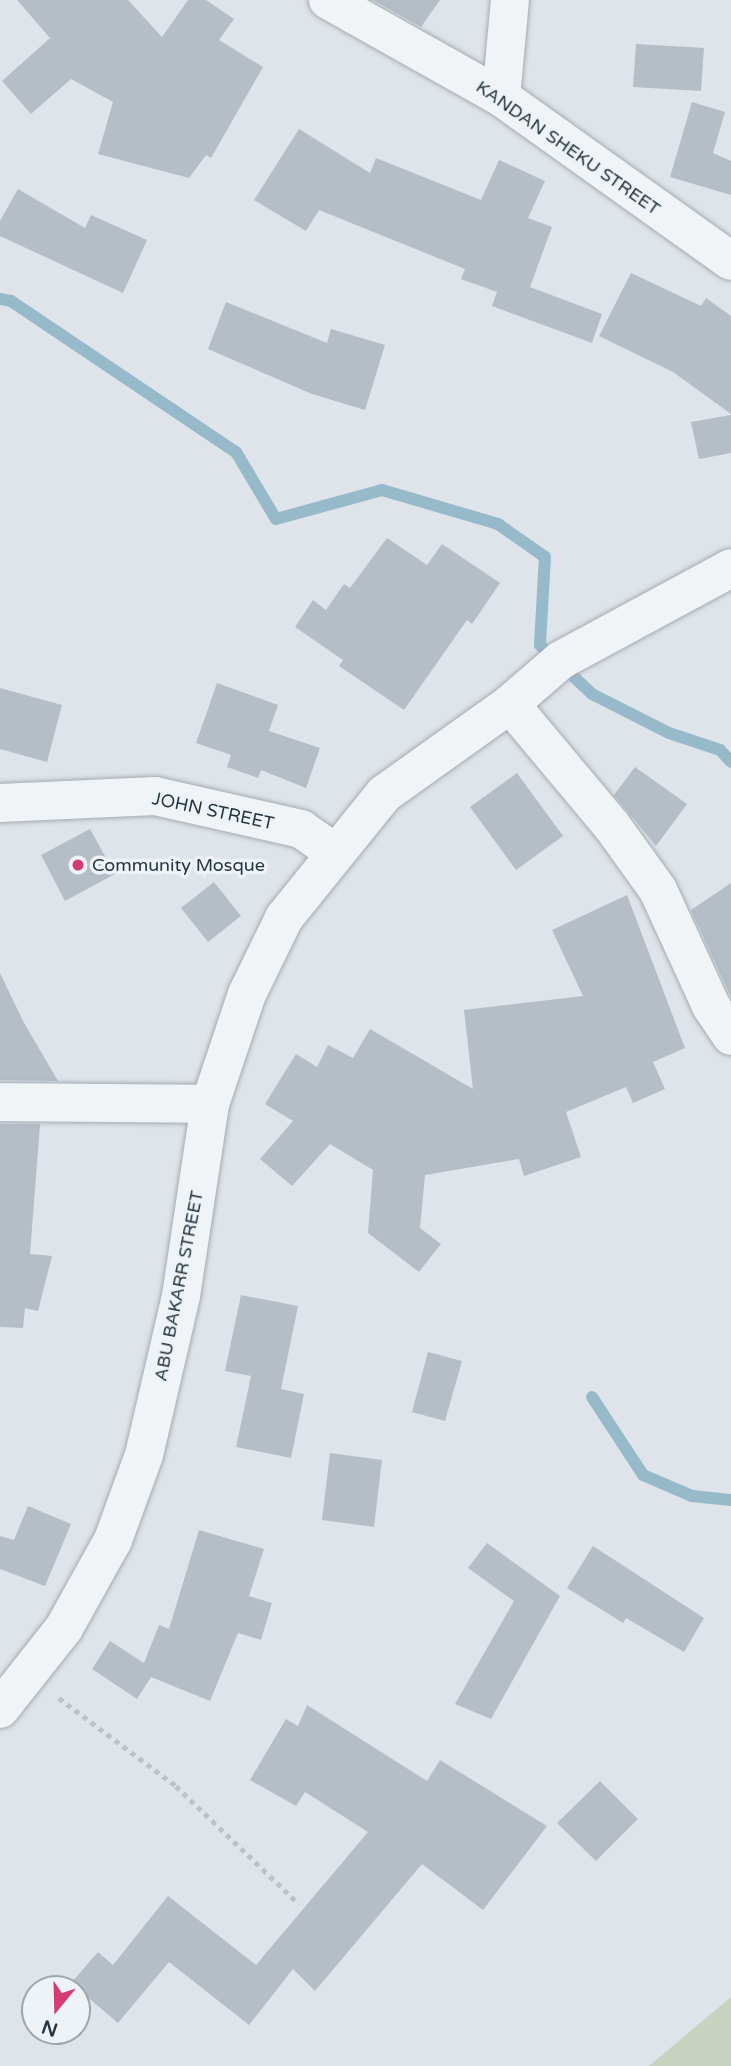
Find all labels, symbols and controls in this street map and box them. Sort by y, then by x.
street label: KANDAN SHEKU STREET [472,76,664,220]
street label: JOHN STREET [150,788,276,834]
place label: Community Mosque [92,854,265,876]
marker: Community Mosque [70,857,86,873]
street label: ABU BAKARR STREET [150,1189,208,1383]
north arrow [21,1975,91,2045]
text: N [39,2015,61,2041]

